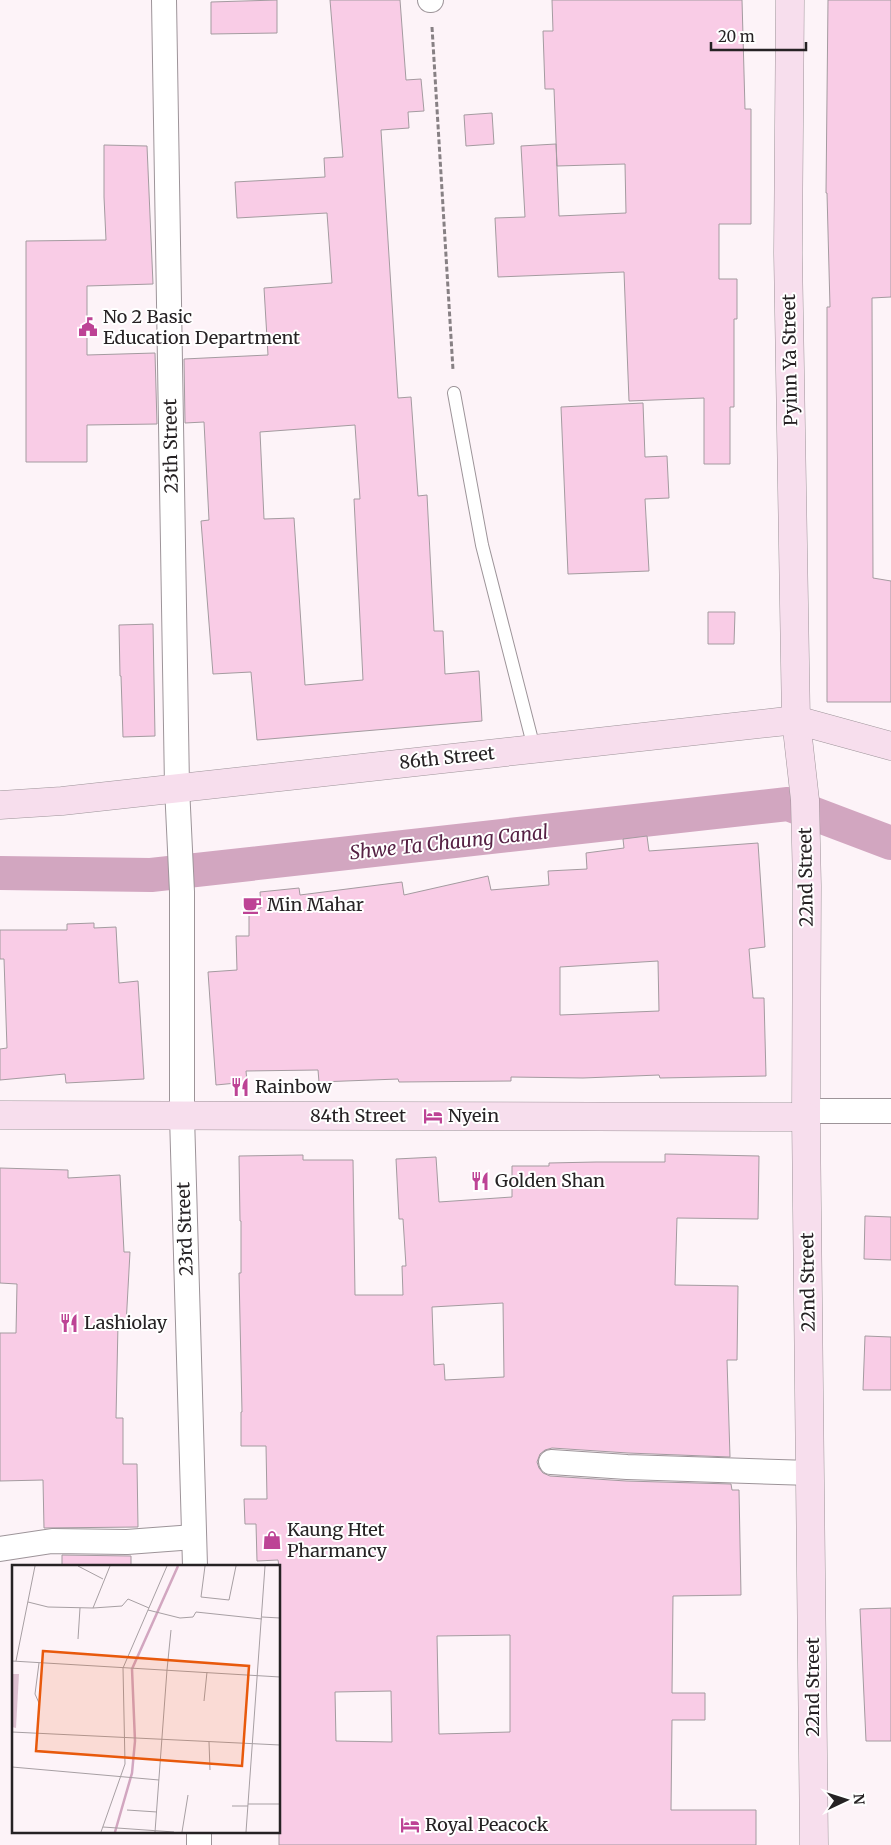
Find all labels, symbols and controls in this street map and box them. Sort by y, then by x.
scale bar [711,20,806,52]
text: 20 m [718,27,755,46]
street label: Pyinn Ya Street [777,294,802,426]
place label: No 2 Basic Education Department [103,305,300,349]
public building icon: No 2 Basic Education Department [77,316,99,338]
street label: 23th Street [158,398,183,494]
street label: 86th Street [398,741,496,774]
water label: Shwe Ta Chaung Canal [349,820,549,864]
street label: 22nd Street [793,827,818,927]
place label: Min Mahar [267,893,364,916]
cafe icon: Min Mahar [241,894,263,916]
place label: Rainbow [255,1075,333,1098]
restaurant icon: Rainbow [229,1076,251,1098]
street label: 84th Street [310,1104,406,1127]
place label: Nyein [448,1104,499,1127]
hotel icon: Nyein [422,1105,444,1127]
place label: Golden Shan [495,1169,605,1192]
restaurant icon: Golden Shan [469,1170,491,1192]
street label: 23rd Street [171,1182,198,1276]
street label: 22nd Street [795,1232,820,1332]
place label: Lashiolay [84,1311,168,1334]
restaurant icon: Lashiolay [58,1312,80,1334]
place label: Kaung Htet Pharmancy [287,1518,388,1562]
shop icon: Kaung Htet Pharmancy [261,1529,283,1551]
inset map [12,1565,280,1832]
street label: 22nd Street [801,1637,824,1737]
north arrow [821,1775,871,1825]
text: N [850,1793,868,1805]
place label: Royal Peacock [425,1813,549,1836]
hotel icon: Royal Peacock [399,1814,421,1836]

